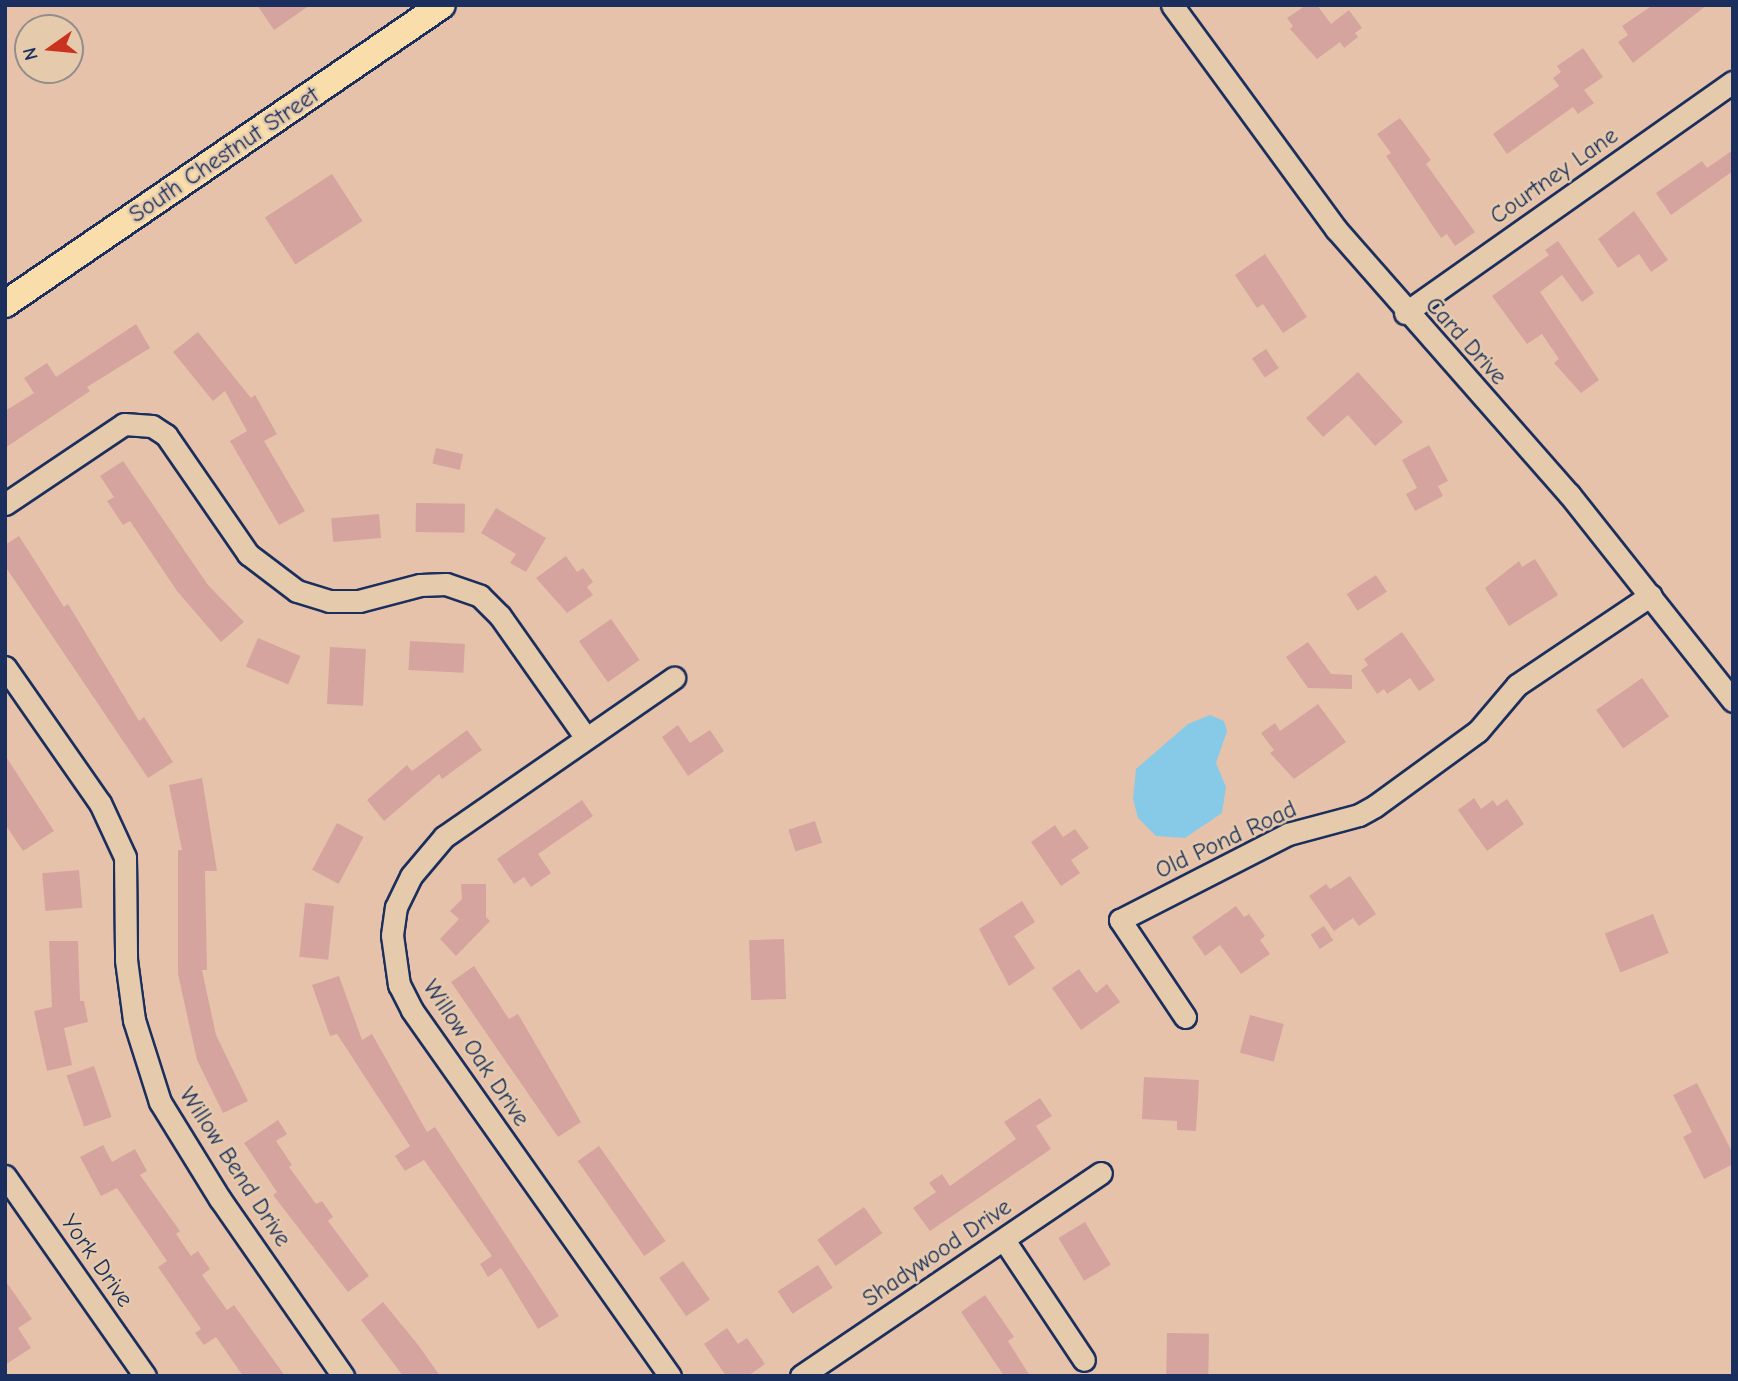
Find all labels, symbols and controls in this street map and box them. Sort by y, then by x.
north arrow [14,14,84,84]
text: N [18,45,43,63]
street label: South Chestnut Street [124,81,324,229]
street label: Courtney Lane [1485,121,1623,231]
street label: Card Drive [1419,291,1513,391]
street label: Old Pond Road [1151,795,1301,885]
street label: Willow Oak Drive [416,974,536,1132]
street label: Willow Bend Drive [173,1082,297,1252]
street label: Shadywood Drive [857,1193,1017,1313]
street label: York Drive [55,1209,139,1313]

